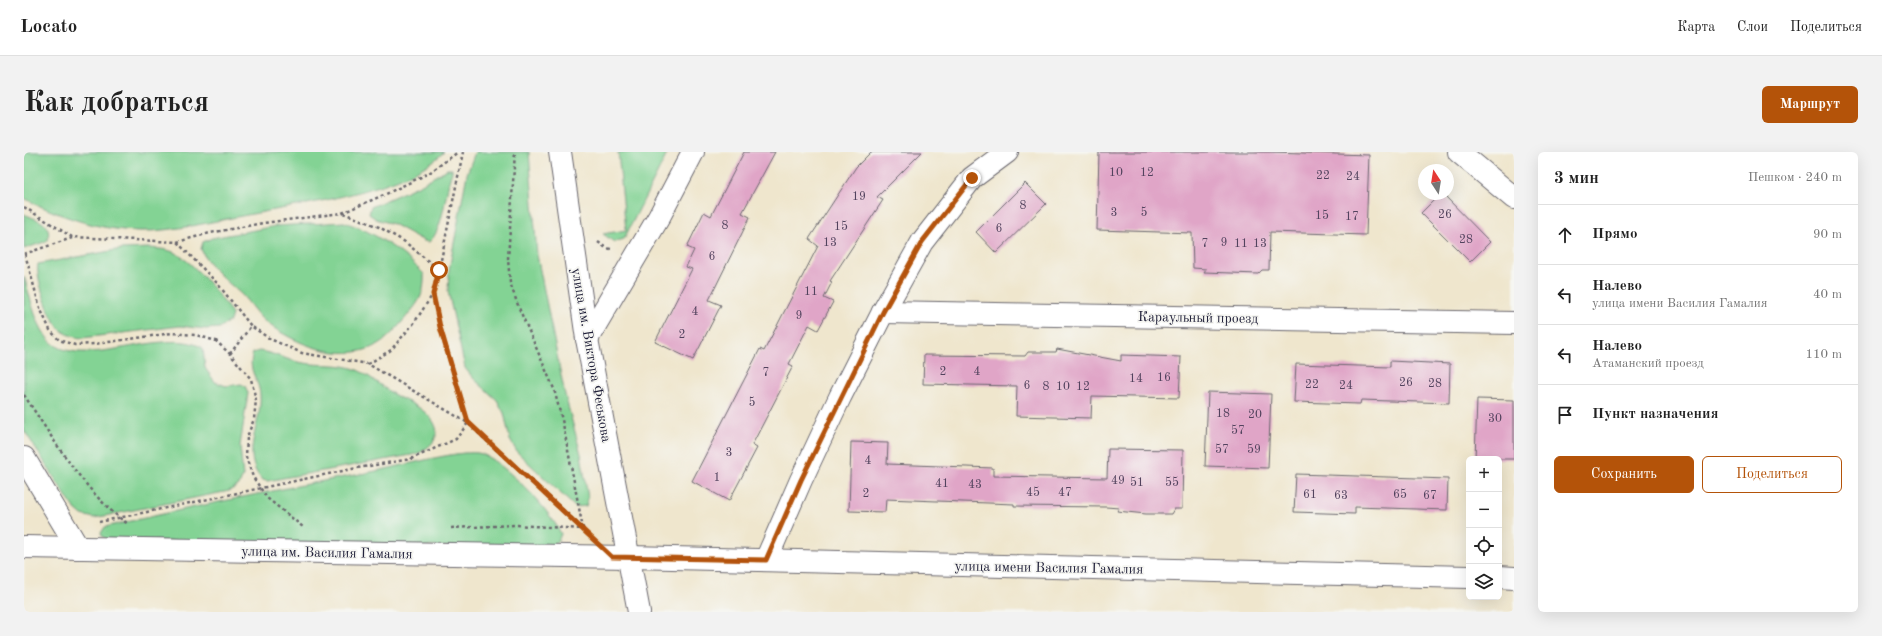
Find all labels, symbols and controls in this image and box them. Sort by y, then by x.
text: Locato [20,18,77,37]
text: Карта [1677,20,1715,34]
text: Слои [1737,20,1768,34]
text: Поделиться [1790,20,1862,34]
button: Маршрут [1762,86,1858,123]
text: Как добраться [24,90,209,118]
north arrow [1418,164,1454,200]
house number: 10 [1109,167,1123,179]
house number: 12 [1140,167,1154,179]
route end [963,169,981,187]
house number: 22 [1316,170,1330,182]
text: 3 мин [1554,170,1599,187]
house number: 24 [1346,171,1360,183]
text: Пешком · 240 m [1748,171,1842,184]
house number: 19 [852,191,866,203]
house number: 8 [1020,200,1027,212]
house number: 5 [1141,206,1148,219]
house number: 3 [1111,207,1117,219]
house number: 15 [1315,209,1329,222]
house number: 26 [1438,209,1452,221]
house number: 17 [1345,211,1359,223]
house number: 8 [722,220,729,232]
house number: 15 [834,220,848,233]
house number: 6 [996,223,1003,235]
icon: ahead [1554,224,1576,246]
text: Прямо [1592,227,1638,242]
text: 90 m [1813,228,1842,241]
house number: 28 [1459,234,1473,246]
house number: 13 [823,237,837,249]
house number: 9 [1221,237,1227,249]
house number: 7 [1202,238,1208,250]
house number: 11 [1234,238,1248,250]
house number: 13 [1253,238,1267,250]
house number: 6 [709,251,716,263]
route start [430,261,448,279]
street label: улица им. Виктора Феськова [569,267,613,443]
text: Налево [1592,279,1642,294]
icon: left [1554,284,1576,306]
house number: 11 [804,286,818,298]
text: 40 m [1813,288,1842,301]
text: улица имени Василия Гамалия [1592,297,1767,310]
house number: 4 [692,306,699,318]
house number: 9 [796,310,802,322]
street label: Караульный проезд [1138,310,1258,326]
house number: 2 [679,329,685,341]
text: Налево [1592,339,1642,354]
icon: left [1554,344,1576,366]
text: 110 m [1805,348,1842,361]
text: Атаманский проезд [1592,357,1704,370]
house number: 2 [940,366,946,378]
house number: 4 [974,366,981,378]
house number: 7 [763,367,769,379]
house number: 16 [1157,372,1171,384]
house number: 14 [1129,373,1143,385]
house number: 26 [1399,377,1413,389]
house number: 28 [1428,378,1442,390]
house number: 22 [1305,379,1319,391]
house number: 6 [1024,380,1031,392]
house number: 24 [1339,380,1353,392]
house number: 8 [1043,381,1050,393]
house number: 10 [1056,381,1070,393]
house number: 12 [1076,381,1090,393]
house number: 5 [749,396,756,409]
icon: arrive [1554,404,1576,426]
text: Пункт назначения [1592,407,1719,422]
house number: 18 [1216,408,1230,420]
house number: 20 [1248,409,1262,421]
house number: 30 [1488,413,1502,425]
house number: 57 [1231,424,1245,437]
house number: 57 [1215,443,1229,456]
house number: 59 [1247,443,1261,456]
house number: 3 [726,447,732,459]
house number: 4 [865,455,872,467]
map controls [1466,456,1502,600]
button: + [1466,456,1502,492]
button: Сохранить [1554,456,1694,493]
button: Поделиться [1702,456,1842,493]
house number: 1 [714,472,720,484]
house number: 49 [1111,475,1125,487]
house number: 51 [1130,476,1144,489]
house number: 55 [1165,476,1179,489]
house number: 41 [935,478,949,490]
house number: 43 [968,479,982,491]
house number: 45 [1026,486,1040,499]
house number: 47 [1058,487,1072,499]
house number: 2 [863,488,869,500]
house number: 65 [1393,488,1407,501]
house number: 61 [1303,489,1317,501]
house number: 63 [1334,490,1348,502]
house number: 67 [1423,490,1437,502]
button: − [1466,492,1502,528]
button: locate [1466,528,1502,564]
street label: улица им. Василия Гамалия [241,545,413,561]
street label: улица имени Василия Гамалия [954,559,1144,577]
button: layers [1466,564,1502,600]

